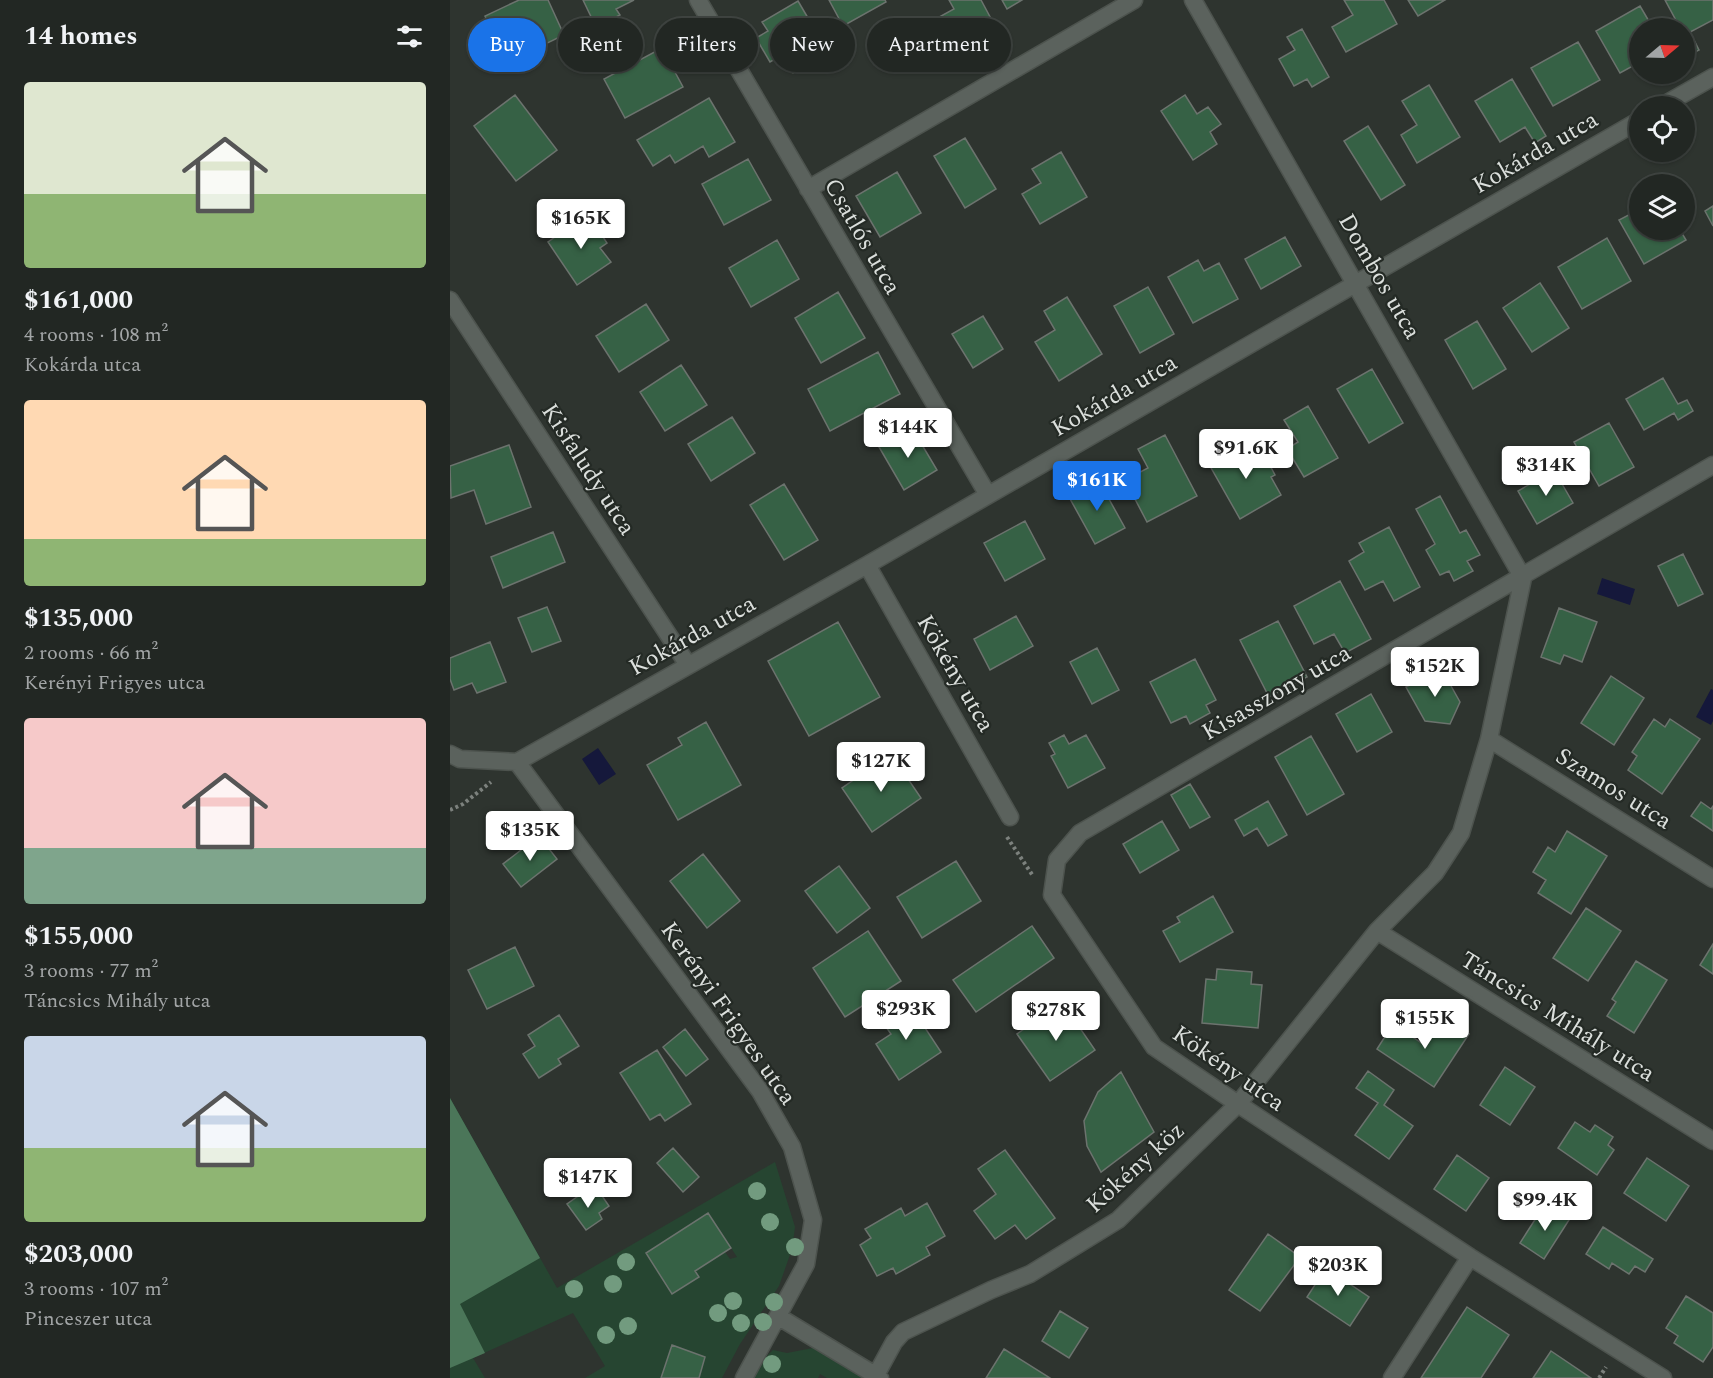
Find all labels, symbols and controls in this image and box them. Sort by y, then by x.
text: 14 homes [24,16,138,56]
chip: Buy [468,18,546,72]
chip: Rent [558,18,643,72]
chip: Filters [655,18,758,72]
chip: New [770,18,855,72]
chip: Apartment [867,18,1011,72]
north arrow [1629,18,1695,84]
map controls [1629,18,1695,240]
icon: filters [393,20,426,53]
button: locate [1629,96,1695,162]
street label: Kokárda utca [1466,102,1606,204]
icon: home [171,121,279,229]
street label: Csatlós utca [814,171,910,302]
button: layers [1629,174,1695,240]
pin: $165K [539,199,623,250]
text: $165K [551,203,611,233]
street label: Dombos utca [1329,207,1430,346]
text: $161,000 [24,280,133,320]
text: 4 rooms · 108 m² [24,320,168,350]
street label: Kokárda utca [1045,345,1185,447]
text: Kokárda utca [24,350,141,380]
street label: Kisfaludy utca [532,396,645,543]
pin: $144K [866,408,950,459]
text: $144K [878,412,938,442]
pin: $91.6K [1197,429,1295,480]
text: $91.6K [1213,433,1279,463]
icon: home [171,439,279,547]
pin: $314K [1504,446,1588,497]
text: $314K [1516,450,1576,480]
pin: $161K [1055,461,1139,512]
text: $161K [1067,465,1127,495]
street label: Kokárda utca [622,586,763,686]
text: $135,000 [24,598,133,638]
street label: Kökény utca [907,608,1004,739]
street label: Kisasszony utca [1195,635,1358,750]
text: 2 rooms · 66 m² [24,638,158,668]
pin: $152K [1393,647,1477,698]
text: $152K [1405,651,1465,681]
text: Kerényi Frigyes utca [24,668,205,698]
street label: Szamos utca [1548,739,1679,839]
pin: $127K [839,742,923,793]
text: $127K [851,746,911,776]
icon: home [171,757,279,865]
pin: $135K [488,811,572,862]
text: $135K [500,815,560,845]
street label: Kerényi Frigyes utca [651,914,805,1113]
text: $155,000 [24,916,133,956]
street label: Táncsics Mihály utca [1453,942,1662,1092]
text: 3 rooms · 77 m² [24,956,158,986]
text: Táncsics Mihály utca [24,986,211,1016]
pin: $293K [864,990,948,1041]
pin: $278K [1014,991,1098,1042]
text: $293K [876,994,936,1024]
text: $278K [1026,995,1086,1025]
pin: $155K [1383,999,1467,1050]
text: $155K [1395,1003,1455,1033]
street label: Kökény utca [1165,1017,1292,1121]
icon: home [171,1075,279,1183]
street label: Kökény köz [1078,1113,1193,1222]
pin: $147K [546,1158,630,1209]
text: $147K [558,1162,618,1192]
pin: $99.4K [1496,1181,1594,1232]
text: $99.4K [1512,1185,1578,1215]
text: $203,000 [24,1234,133,1274]
pin: $203K [1296,1246,1380,1297]
text: $203K [1308,1250,1368,1280]
text: 3 rooms · 107 m² [24,1274,168,1304]
text: Pinceszer utca [24,1304,152,1334]

